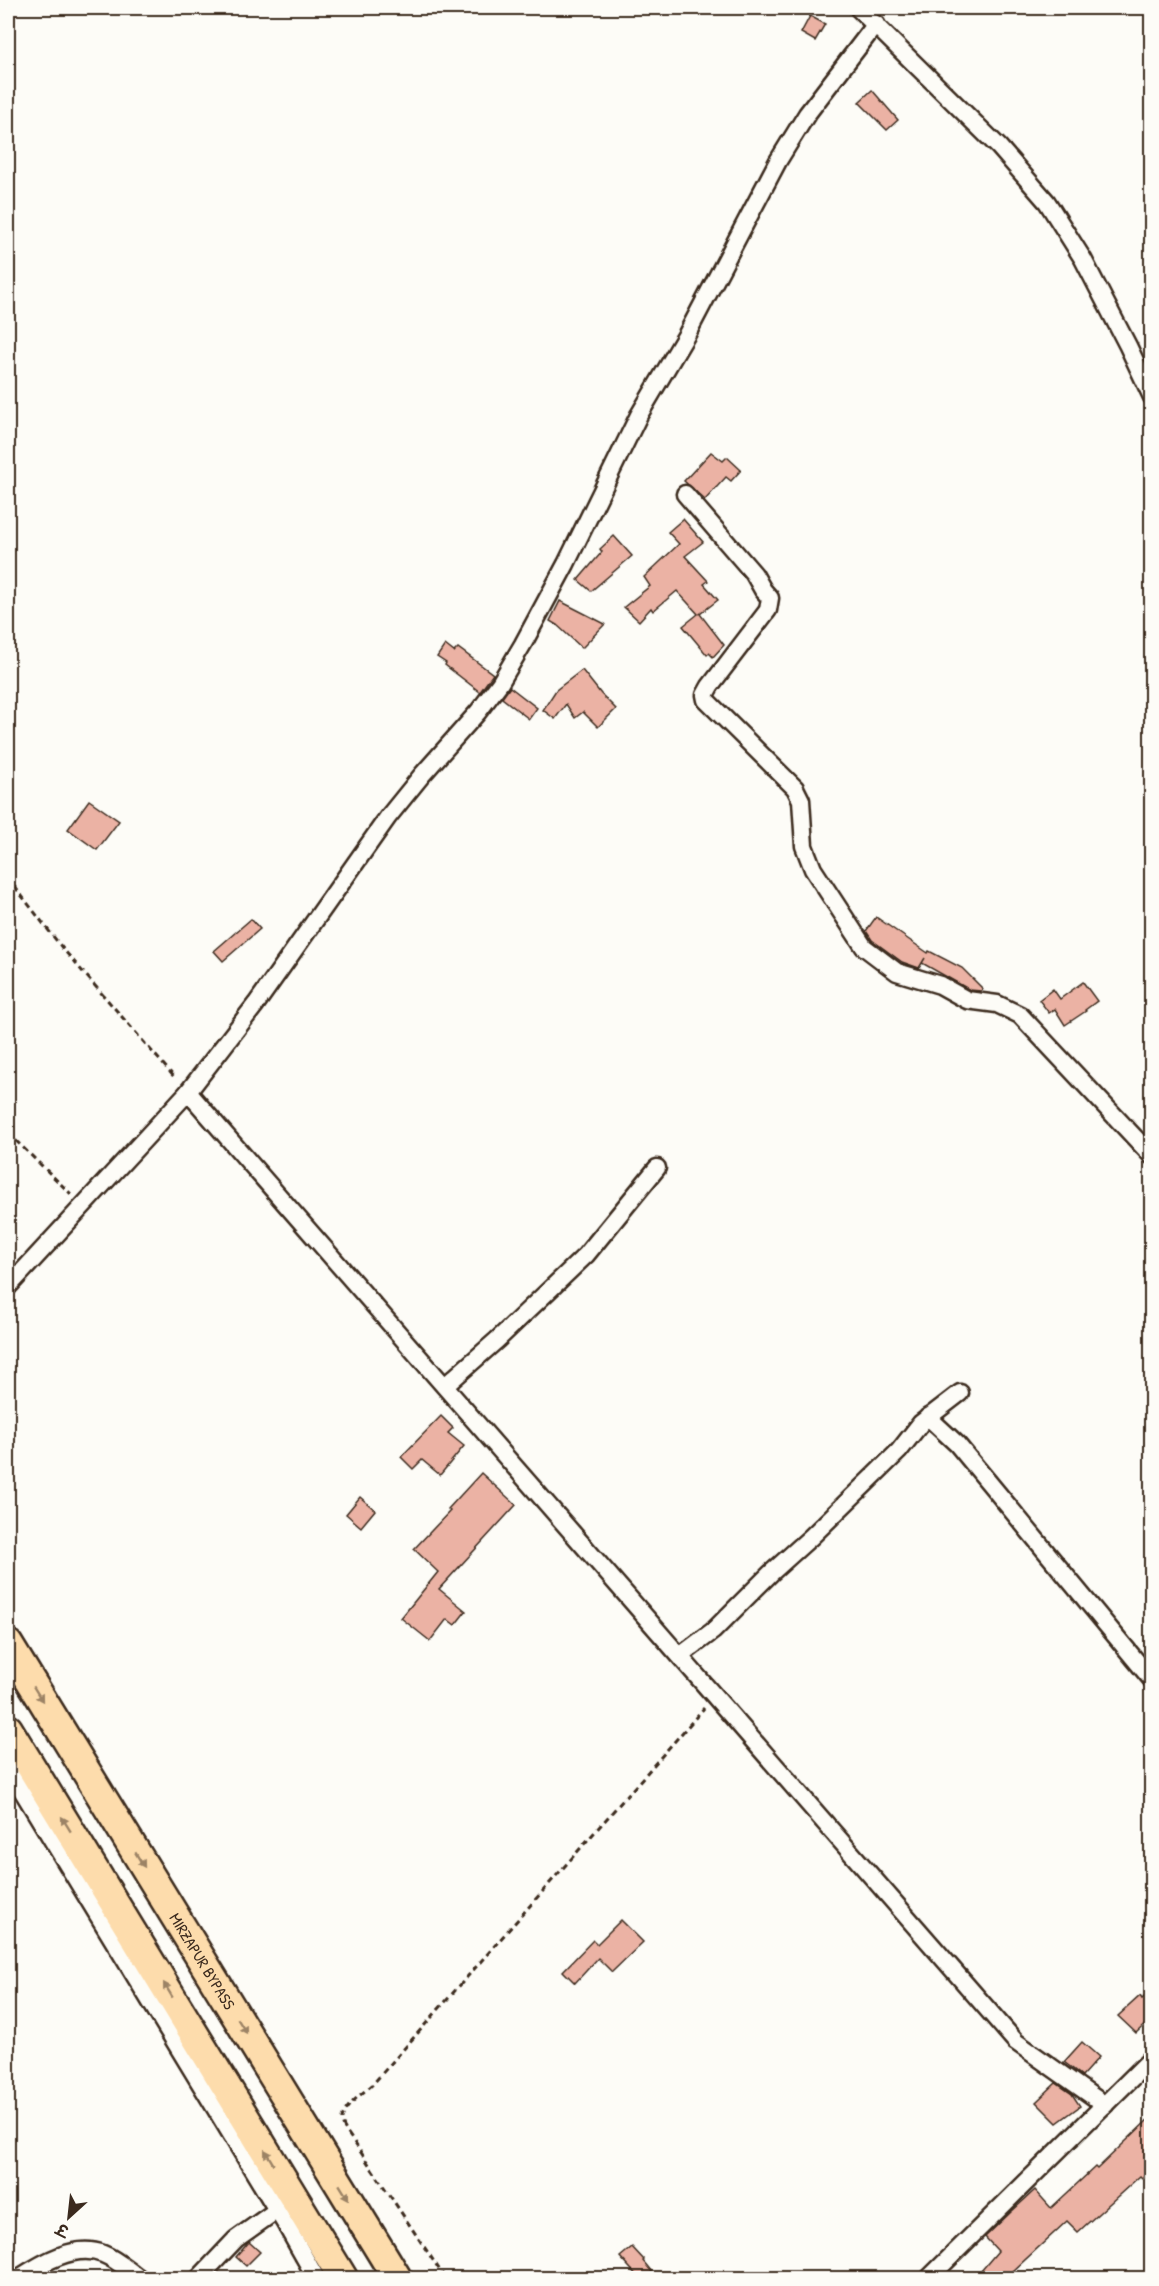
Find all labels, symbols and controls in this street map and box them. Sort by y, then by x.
one-way arrow [33,1686,44,1702]
one-way arrow [60,1816,71,1832]
one-way arrow [135,1852,146,1868]
street label: MIRZAPUR BYPASS [165,1909,241,2014]
one-way arrow [162,1982,173,1998]
one-way arrow [237,2018,248,2034]
one-way arrow [264,2148,274,2165]
one-way arrow [339,2184,350,2200]
north arrow [39,2187,99,2247]
text: उ [51,2218,74,2243]

